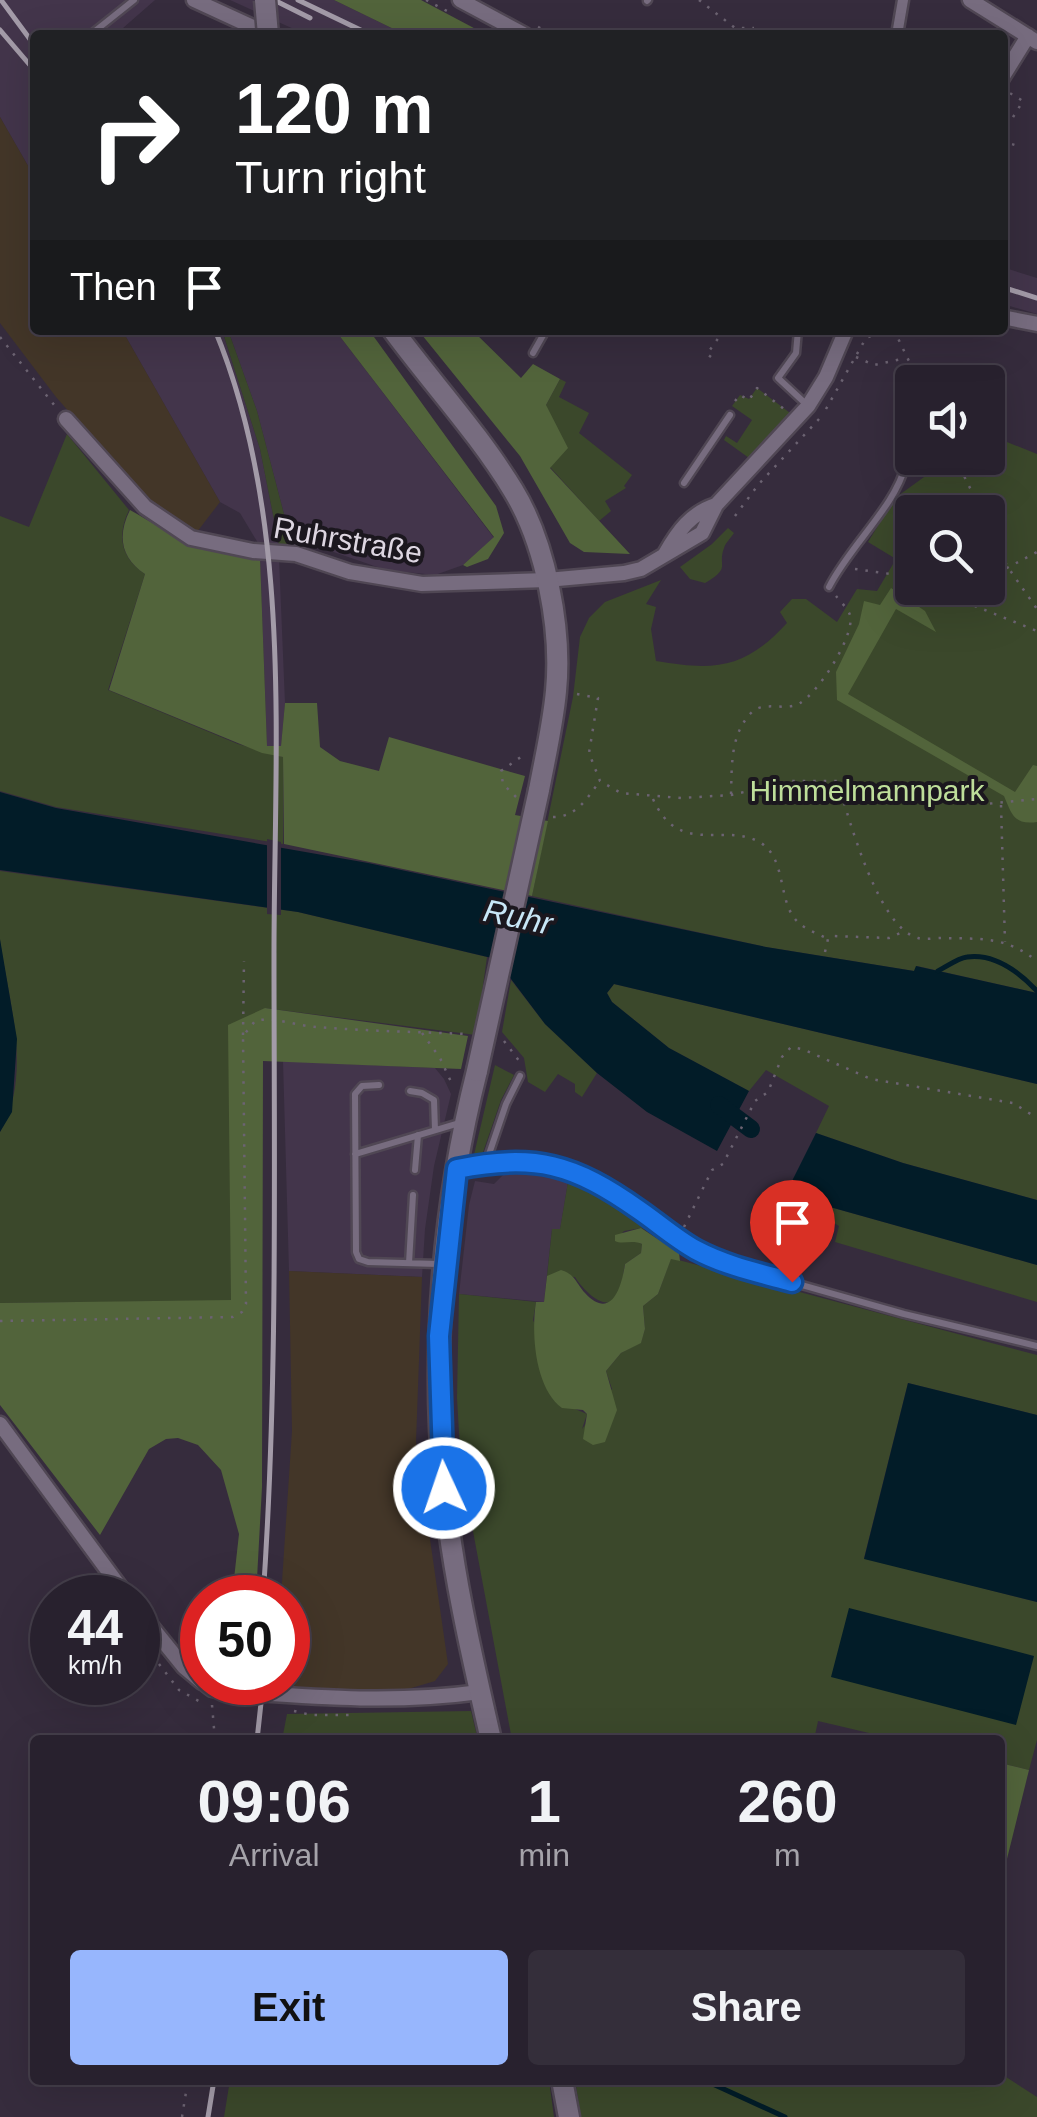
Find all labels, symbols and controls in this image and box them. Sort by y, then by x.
icon: right [70,70,200,200]
text: 120 m [235,70,433,148]
text: Turn right [235,152,426,203]
icon: arrive [177,260,232,315]
text: Then [70,266,157,308]
map controls [895,365,1005,605]
button: sound [895,365,1005,475]
button: search [895,495,1005,605]
street label: Ruhrstraße [271,511,425,569]
park label: Himmelmannpark [749,774,986,807]
water label: Ruhr [480,892,557,942]
pin [750,1180,835,1283]
icon: arrive [765,1195,820,1250]
position arrow [392,1436,496,1540]
speed limit sign: 50 [180,1575,310,1705]
text: 44 [67,1600,123,1656]
text: km/h [68,1651,122,1679]
text: 09:06 [197,1768,351,1835]
text: 1 [527,1768,561,1835]
text: 260 [737,1768,838,1835]
text: Arrival [229,1837,320,1873]
text: min [518,1837,570,1873]
text: m [774,1837,801,1873]
button: Exit [70,1950,508,2065]
button: Share [528,1950,965,2065]

